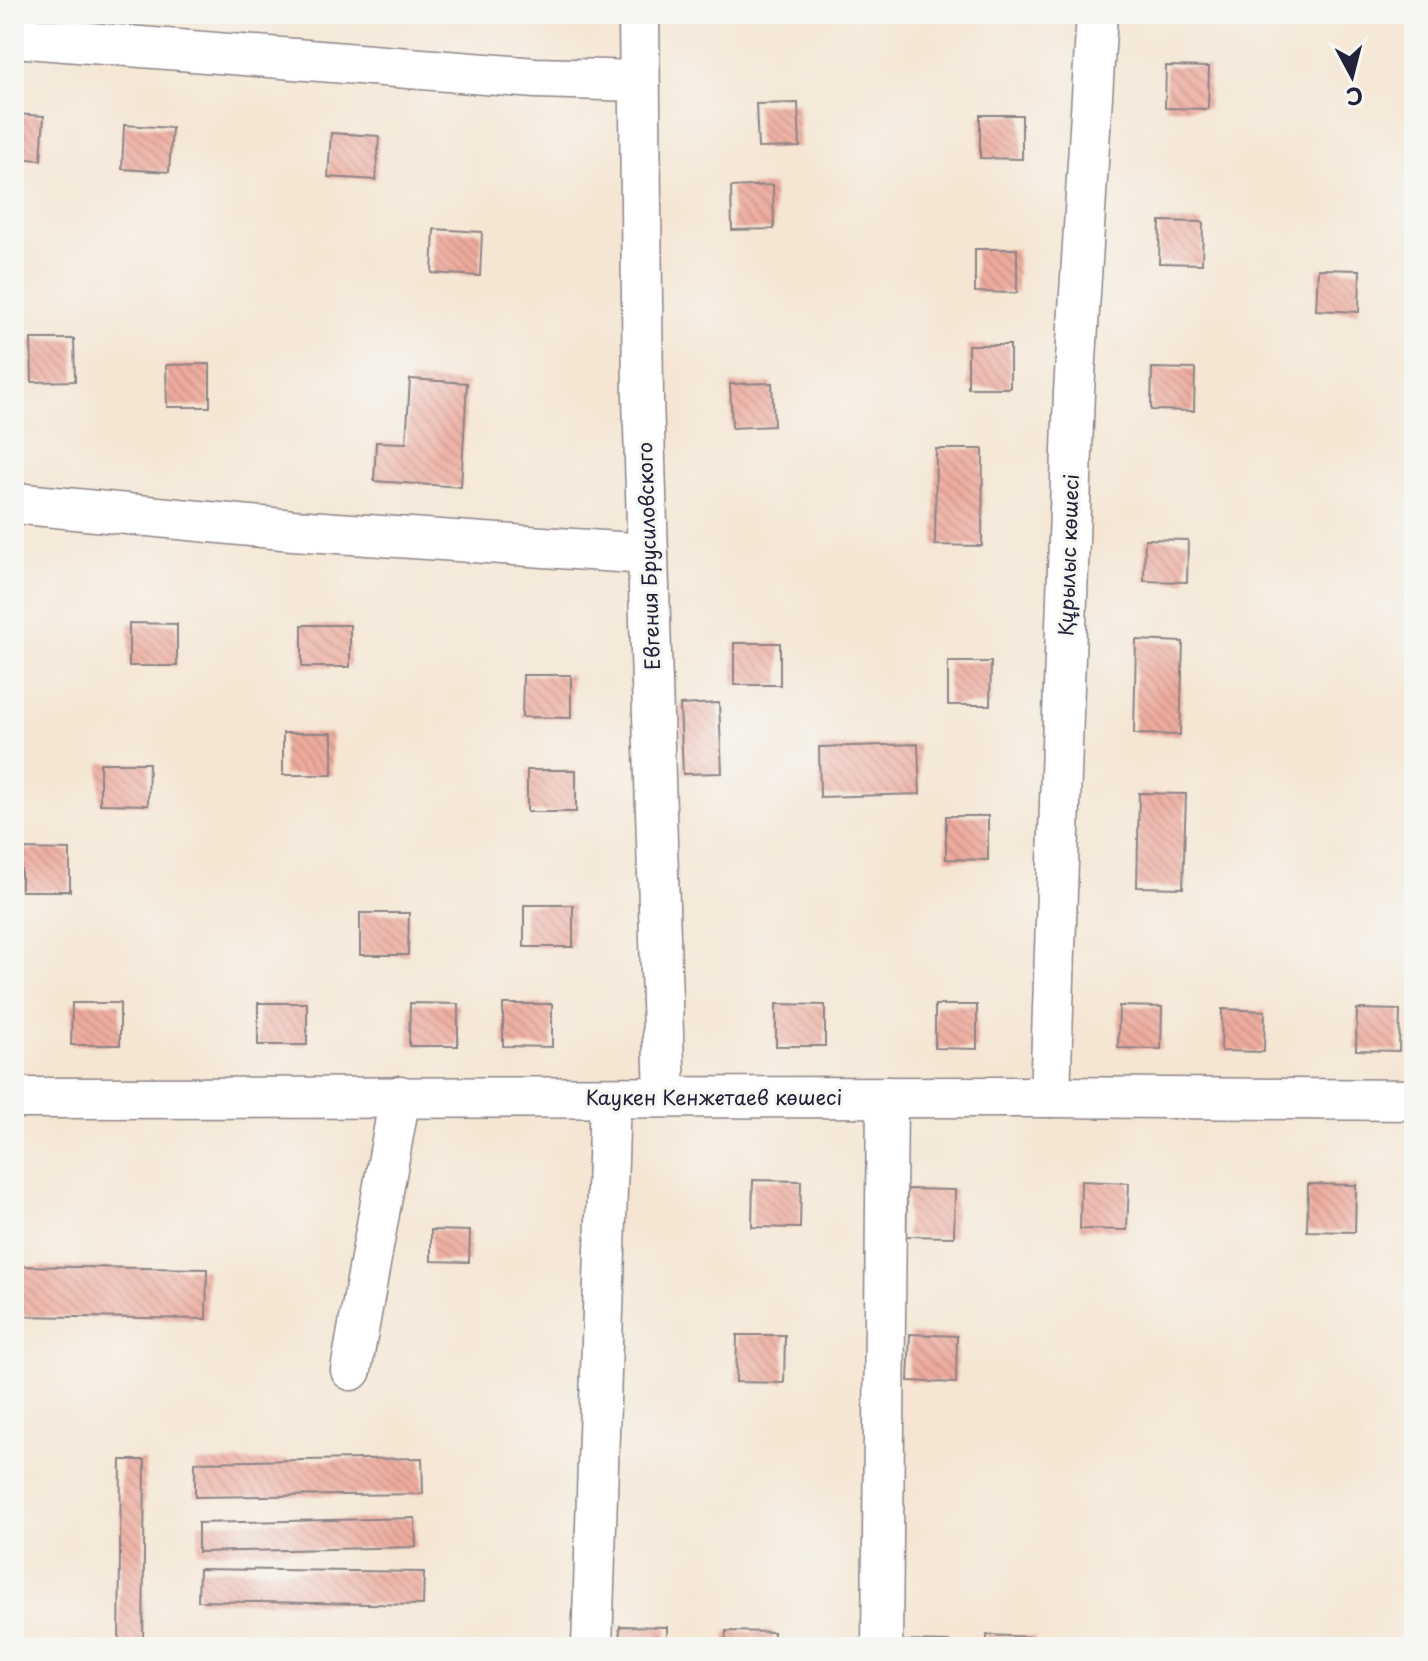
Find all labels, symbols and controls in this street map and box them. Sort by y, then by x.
north arrow [1312,36,1392,116]
text: С [1344,80,1365,115]
street label: Евгения Брусиловского [629,442,667,670]
street label: Құрылыс көшесі [1050,473,1086,637]
street label: Каукен Кенжетаев көшесі [586,1082,842,1112]

